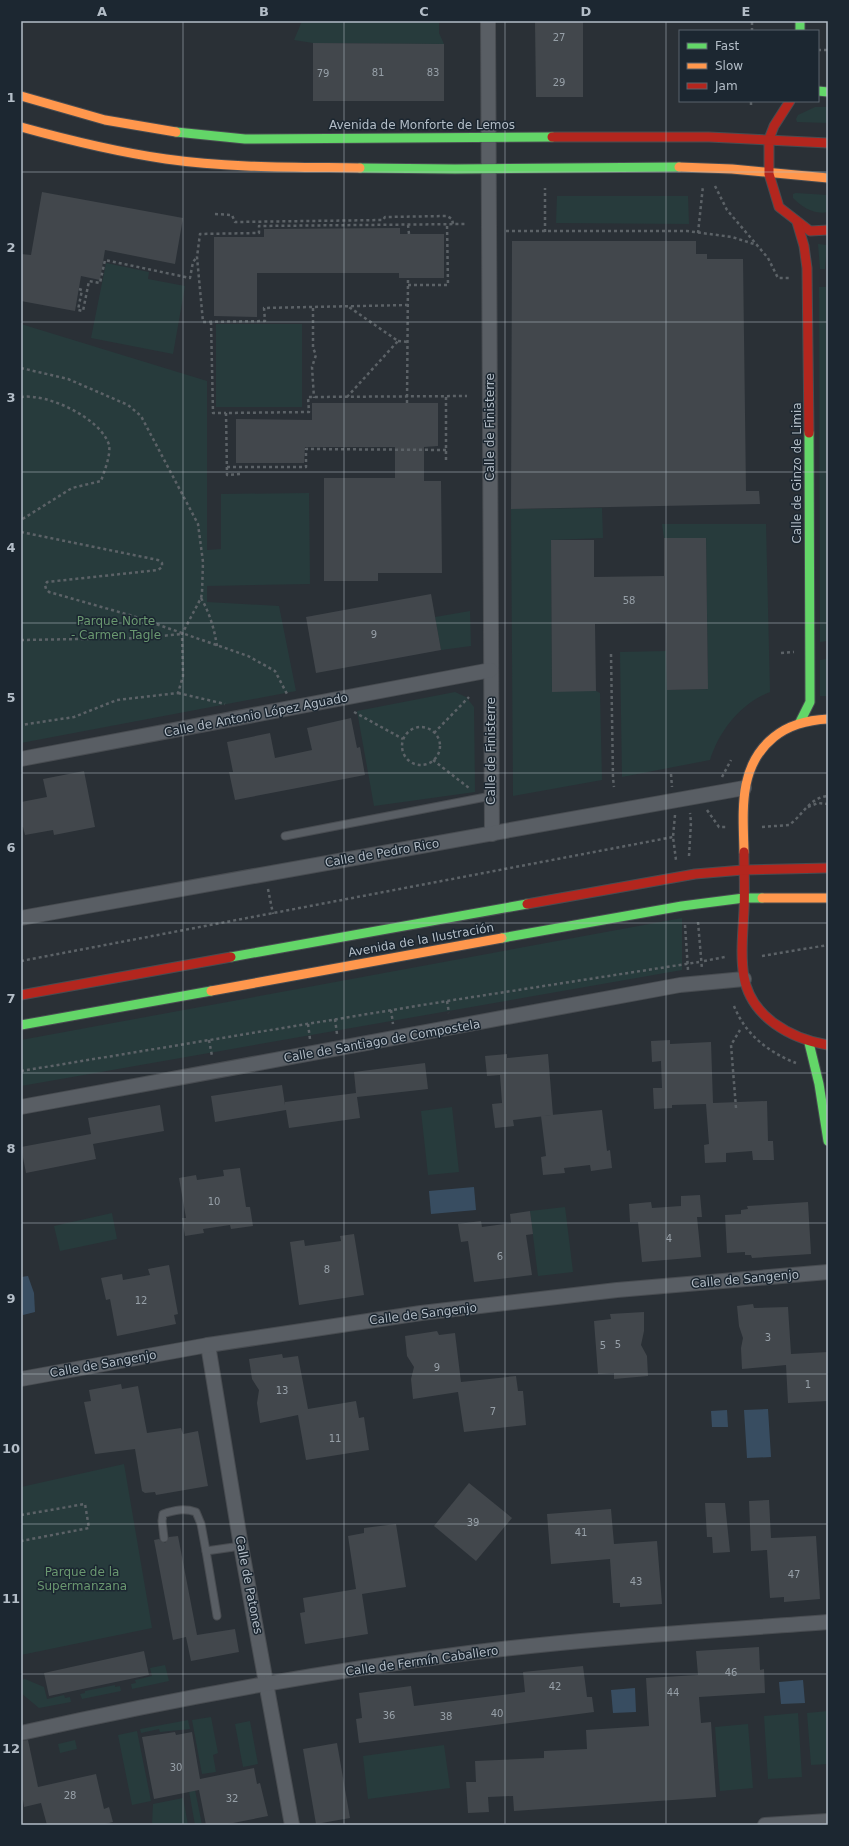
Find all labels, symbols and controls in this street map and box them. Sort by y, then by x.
text: A [97,4,107,19]
text: B [259,4,269,19]
text: C [419,4,429,19]
text: D [581,4,592,19]
text: E [742,4,750,19]
legend [679,30,819,102]
house number: 27 [553,32,565,43]
text: Fast [715,39,739,53]
text: Slow [715,59,743,73]
house number: 81 [372,67,384,78]
house number: 83 [427,67,439,78]
house number: 79 [317,68,329,79]
house number: 29 [553,77,565,88]
text: Jam [714,79,738,93]
text: 1 [6,90,16,105]
street label: Avenida de Monforte de Lemos [329,118,515,132]
text: 2 [6,240,16,255]
street label: Calle de Finisterre [483,373,497,481]
text: 3 [6,390,16,405]
street label: Calle de Ginzo de Limia [790,402,804,544]
text: 4 [6,540,16,555]
house number: 58 [623,595,635,606]
park label: Parque Norte - Carmen Tagle [71,614,161,642]
house number: 9 [371,629,377,640]
text: 5 [6,690,16,705]
street label: Calle de Antonio López Aguado [163,690,349,740]
street label: Calle de Finisterre [484,697,498,805]
street label: Calle de Pedro Rico [324,836,440,870]
text: 6 [6,840,16,855]
street label: Avenida de la Ilustración [347,920,495,960]
text: 7 [6,991,16,1006]
street label: Calle de Santiago de Compostela [283,1017,481,1065]
text: 8 [6,1141,16,1156]
house number: 10 [208,1196,220,1207]
house number: 4 [666,1233,672,1244]
house number: 6 [497,1251,503,1262]
house number: 8 [324,1264,330,1275]
street label: Calle de Sangenjo [690,1267,800,1291]
text: 9 [6,1291,16,1306]
house number: 12 [135,1295,147,1306]
street label: Calle de Sangenjo [368,1300,478,1328]
house number: 3 [765,1332,771,1343]
house number: 5 [615,1339,621,1350]
house number: 5 [600,1340,606,1351]
street label: Calle de Sangenjo [48,1348,158,1380]
house number: 9 [434,1362,440,1373]
house number: 1 [805,1379,811,1390]
house number: 13 [276,1385,288,1396]
house number: 7 [490,1406,496,1417]
house number: 11 [329,1433,341,1444]
text: 10 [2,1441,20,1456]
house number: 39 [467,1517,479,1528]
house number: 41 [575,1527,587,1538]
street label: Calle de Patones [233,1535,265,1635]
park label: Parque de la Supermanzana [37,1565,127,1593]
house number: 47 [788,1569,800,1580]
house number: 43 [630,1576,642,1587]
text: 11 [2,1591,20,1606]
street label: Calle de Fermín Caballero [345,1643,499,1679]
house number: 46 [725,1667,737,1678]
house number: 42 [549,1681,561,1692]
house number: 44 [667,1687,679,1698]
house number: 40 [491,1708,503,1719]
house number: 36 [383,1710,395,1721]
house number: 38 [440,1711,452,1722]
text: 12 [2,1741,20,1756]
house number: 30 [170,1762,182,1773]
house number: 28 [64,1790,76,1801]
house number: 32 [226,1793,238,1804]

